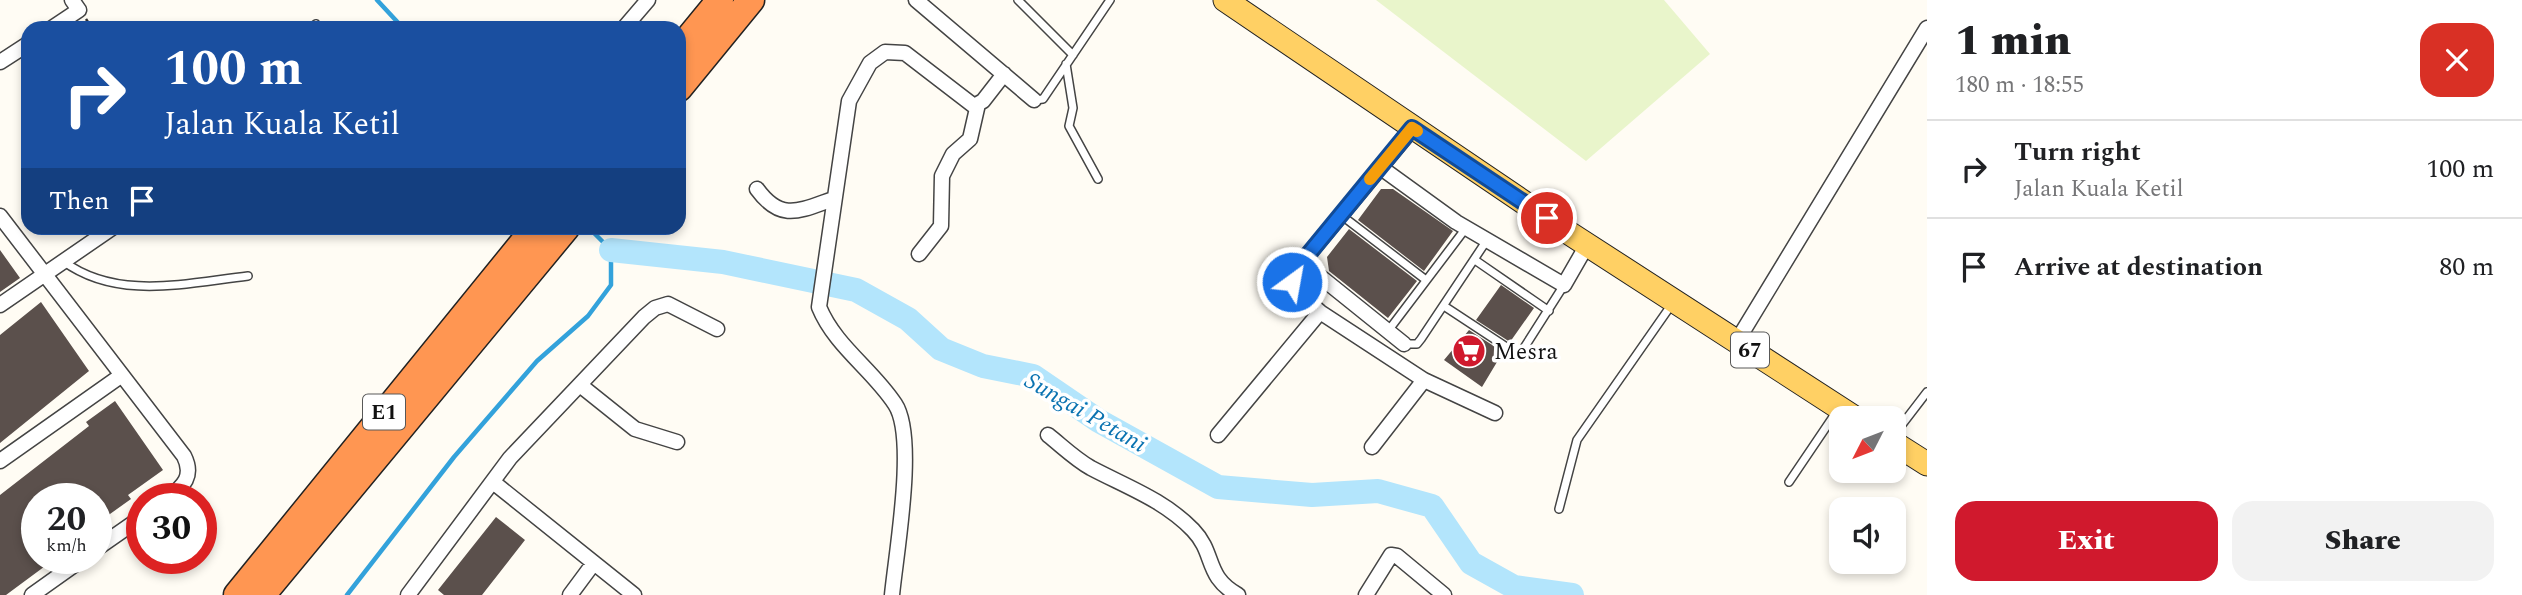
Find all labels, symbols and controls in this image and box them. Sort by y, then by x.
text: 1 min [1955,10,2071,73]
button: close [2420,23,2494,97]
text: 100 m [164,32,303,107]
icon: right [49,49,140,140]
text: 180 m · 18:55 [1955,68,2084,103]
text: Jalan Kuala Ketil [164,100,400,149]
text: Turn right [2014,132,2141,172]
text: 100 m [2426,149,2494,189]
icon: right [1955,150,1993,188]
text: Jalan Kuala Ketil [2014,172,2184,207]
text: Then [49,181,109,221]
icon: arrive [123,182,161,220]
pin [1517,188,1577,248]
icon: arrive [1528,199,1566,237]
position arrow [1255,245,1329,319]
text: Arrive at destination [2014,247,2263,287]
text: 80 m [2439,247,2494,287]
icon: arrive [1955,248,1993,286]
supermarket icon: Mesra [1450,332,1488,370]
road number: 67 [1731,332,1769,368]
place label: Mesra [1494,335,1558,370]
water label: Sungai Petani [1018,363,1153,462]
road number: E1 [363,394,405,430]
north arrow [1829,406,1906,483]
map controls [1829,406,1906,574]
speed limit sign: 30 [126,483,217,574]
text: 20 [47,493,86,546]
button: sound [1829,497,1906,574]
button: Exit [1955,501,2218,581]
button: Share [2232,501,2494,581]
text: km/h [46,532,87,559]

